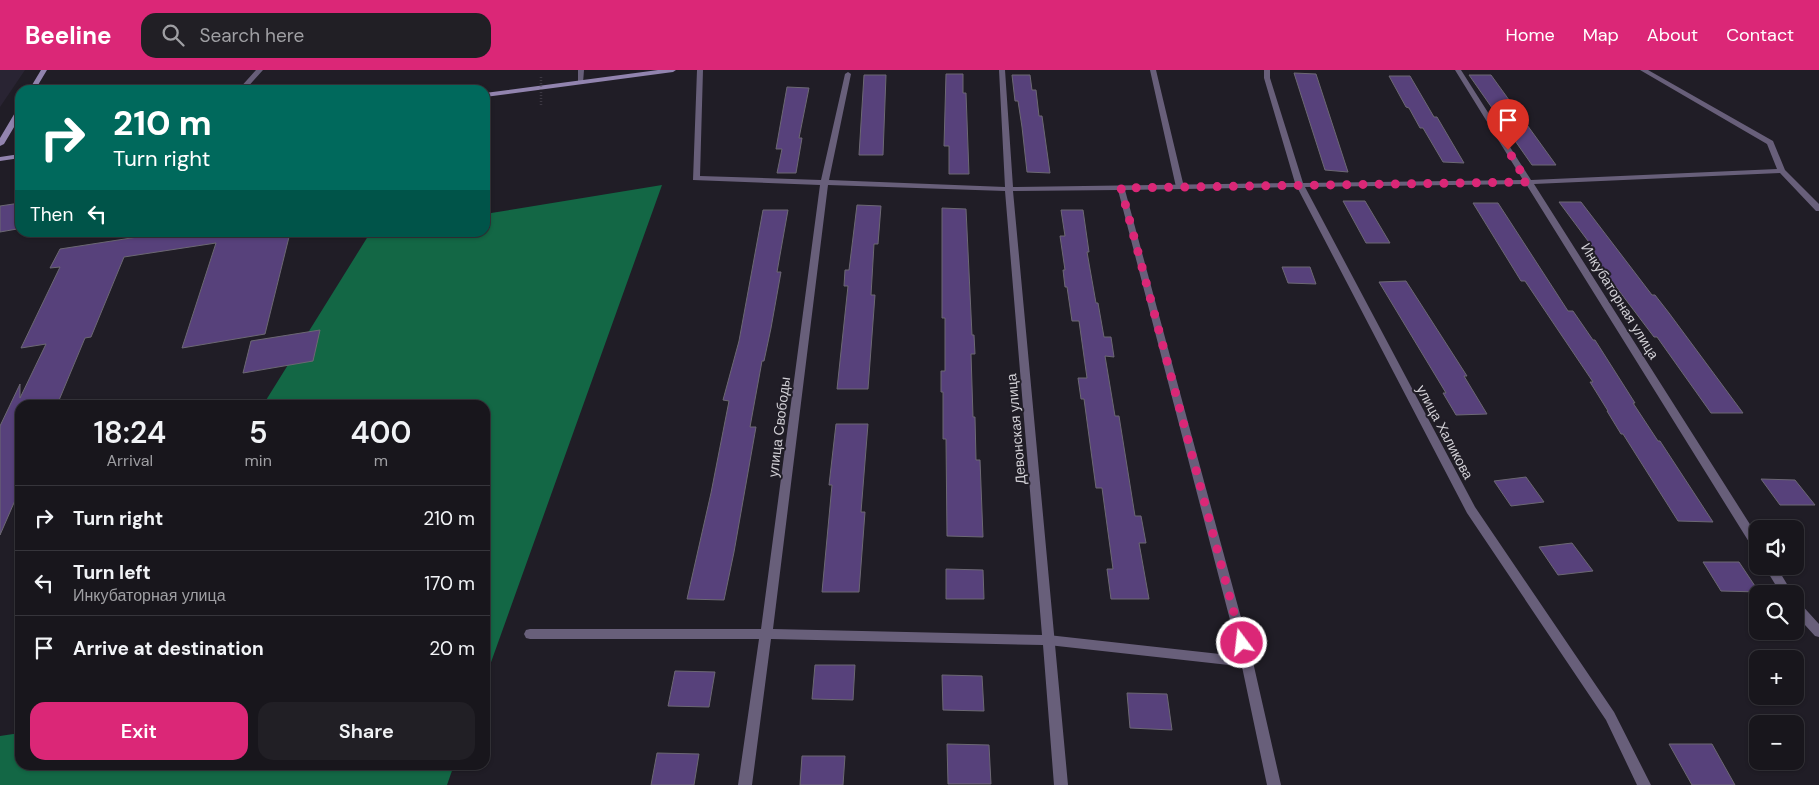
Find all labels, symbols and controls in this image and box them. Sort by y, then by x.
search box [141,13,491,58]
text: Beeline [25,20,111,51]
icon: search [159,21,187,49]
text: Search here [199,23,304,48]
text: Home [1505,23,1555,47]
text: Map [1583,23,1619,47]
text: About [1647,23,1698,47]
text: Contact [1726,23,1794,47]
pin [1487,99,1529,150]
text: 210 m [113,100,212,146]
icon: right [30,105,95,170]
icon: arrive [1494,106,1522,134]
text: Turn right [113,144,210,173]
icon: left [83,200,111,228]
text: Then [30,202,73,227]
street label: Инкубаторная улица [1577,240,1663,363]
street label: Девонская улица [1002,373,1030,485]
street label: улица Свободы [764,376,794,478]
street label: улица Халикова [1413,382,1478,483]
text: 18:24 [94,413,166,452]
text: 5 [249,413,267,452]
text: 400 [350,413,411,452]
text: Arrival [106,450,153,471]
text: min [245,450,272,471]
text: m [374,450,388,471]
icon: right [30,504,58,532]
text: Turn right [73,506,163,531]
text: 210 m [423,506,475,531]
map controls [1749,520,1804,770]
button: sound [1749,520,1804,575]
text: Turn left [73,560,151,585]
icon: left [30,569,58,597]
text: 170 m [424,571,475,596]
text: Инкубаторная улица [73,585,226,606]
button: search [1749,585,1804,640]
position arrow [1215,616,1267,668]
icon: arrive [30,634,58,662]
text: Arrive at destination [73,636,264,661]
text: 20 m [429,636,475,661]
button: + [1749,650,1804,705]
button: Exit [30,702,248,760]
button: Share [258,702,475,760]
button: − [1749,715,1804,770]

